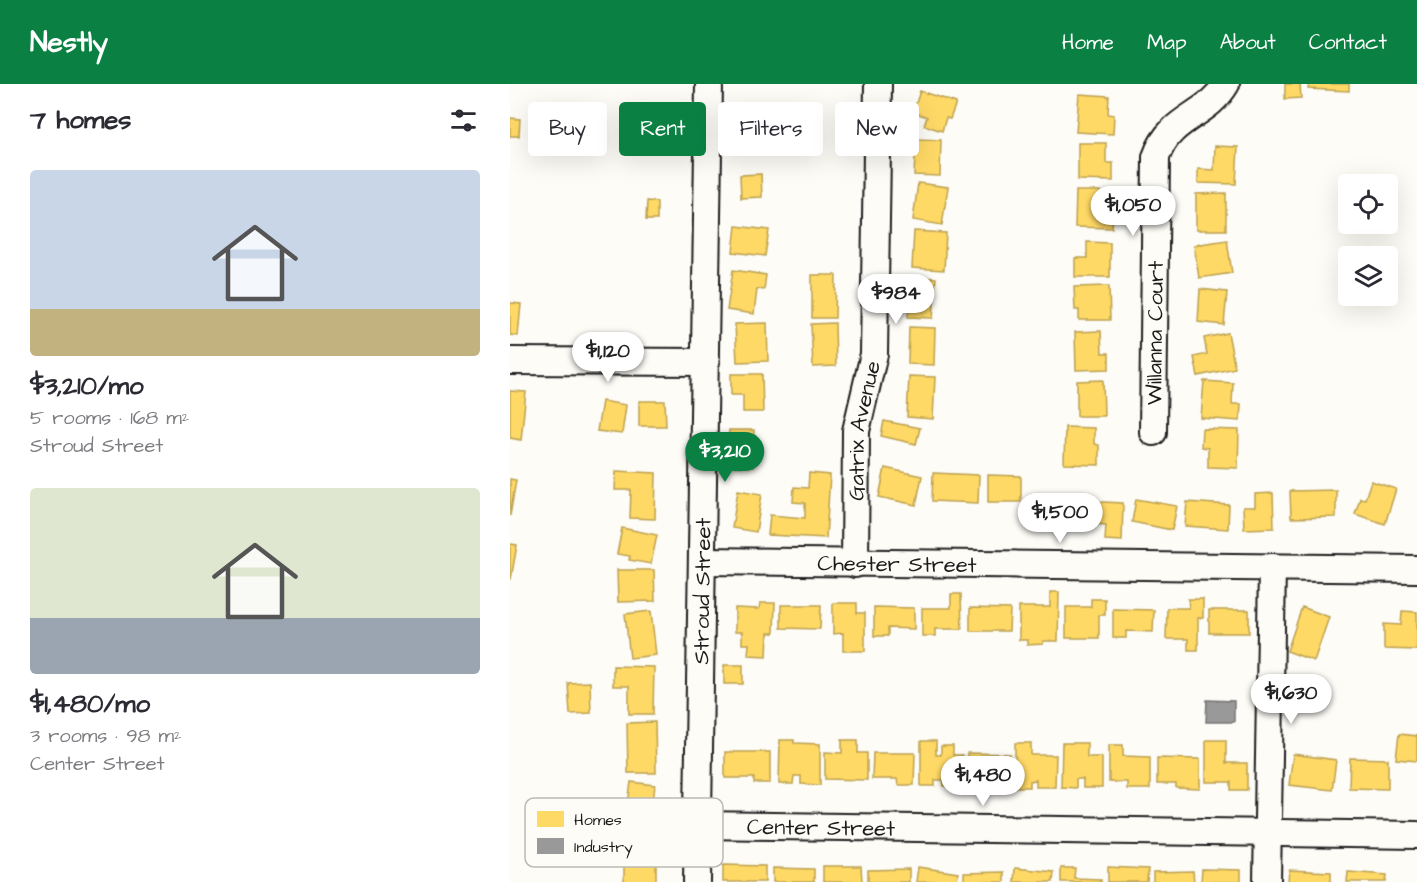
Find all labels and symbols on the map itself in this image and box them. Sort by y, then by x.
pin: $1,050 [1084,186,1182,237]
street label: Willanna Court [1139,261,1172,405]
pin: $984 [860,274,932,325]
pin: $1,120 [559,332,657,383]
street label: Gatrix Avenue [841,358,889,501]
pin: $3,210 [676,432,774,483]
pin: $1,500 [1011,493,1109,544]
street label: Stroud Street [686,517,719,665]
street label: Chester Street [817,548,977,581]
pin: $1,630 [1242,674,1340,725]
pin: $1,480 [934,756,1032,807]
legend [525,798,723,867]
text: Homes [574,809,622,831]
street label: Center Street [747,812,895,845]
text: Industry [574,836,633,859]

